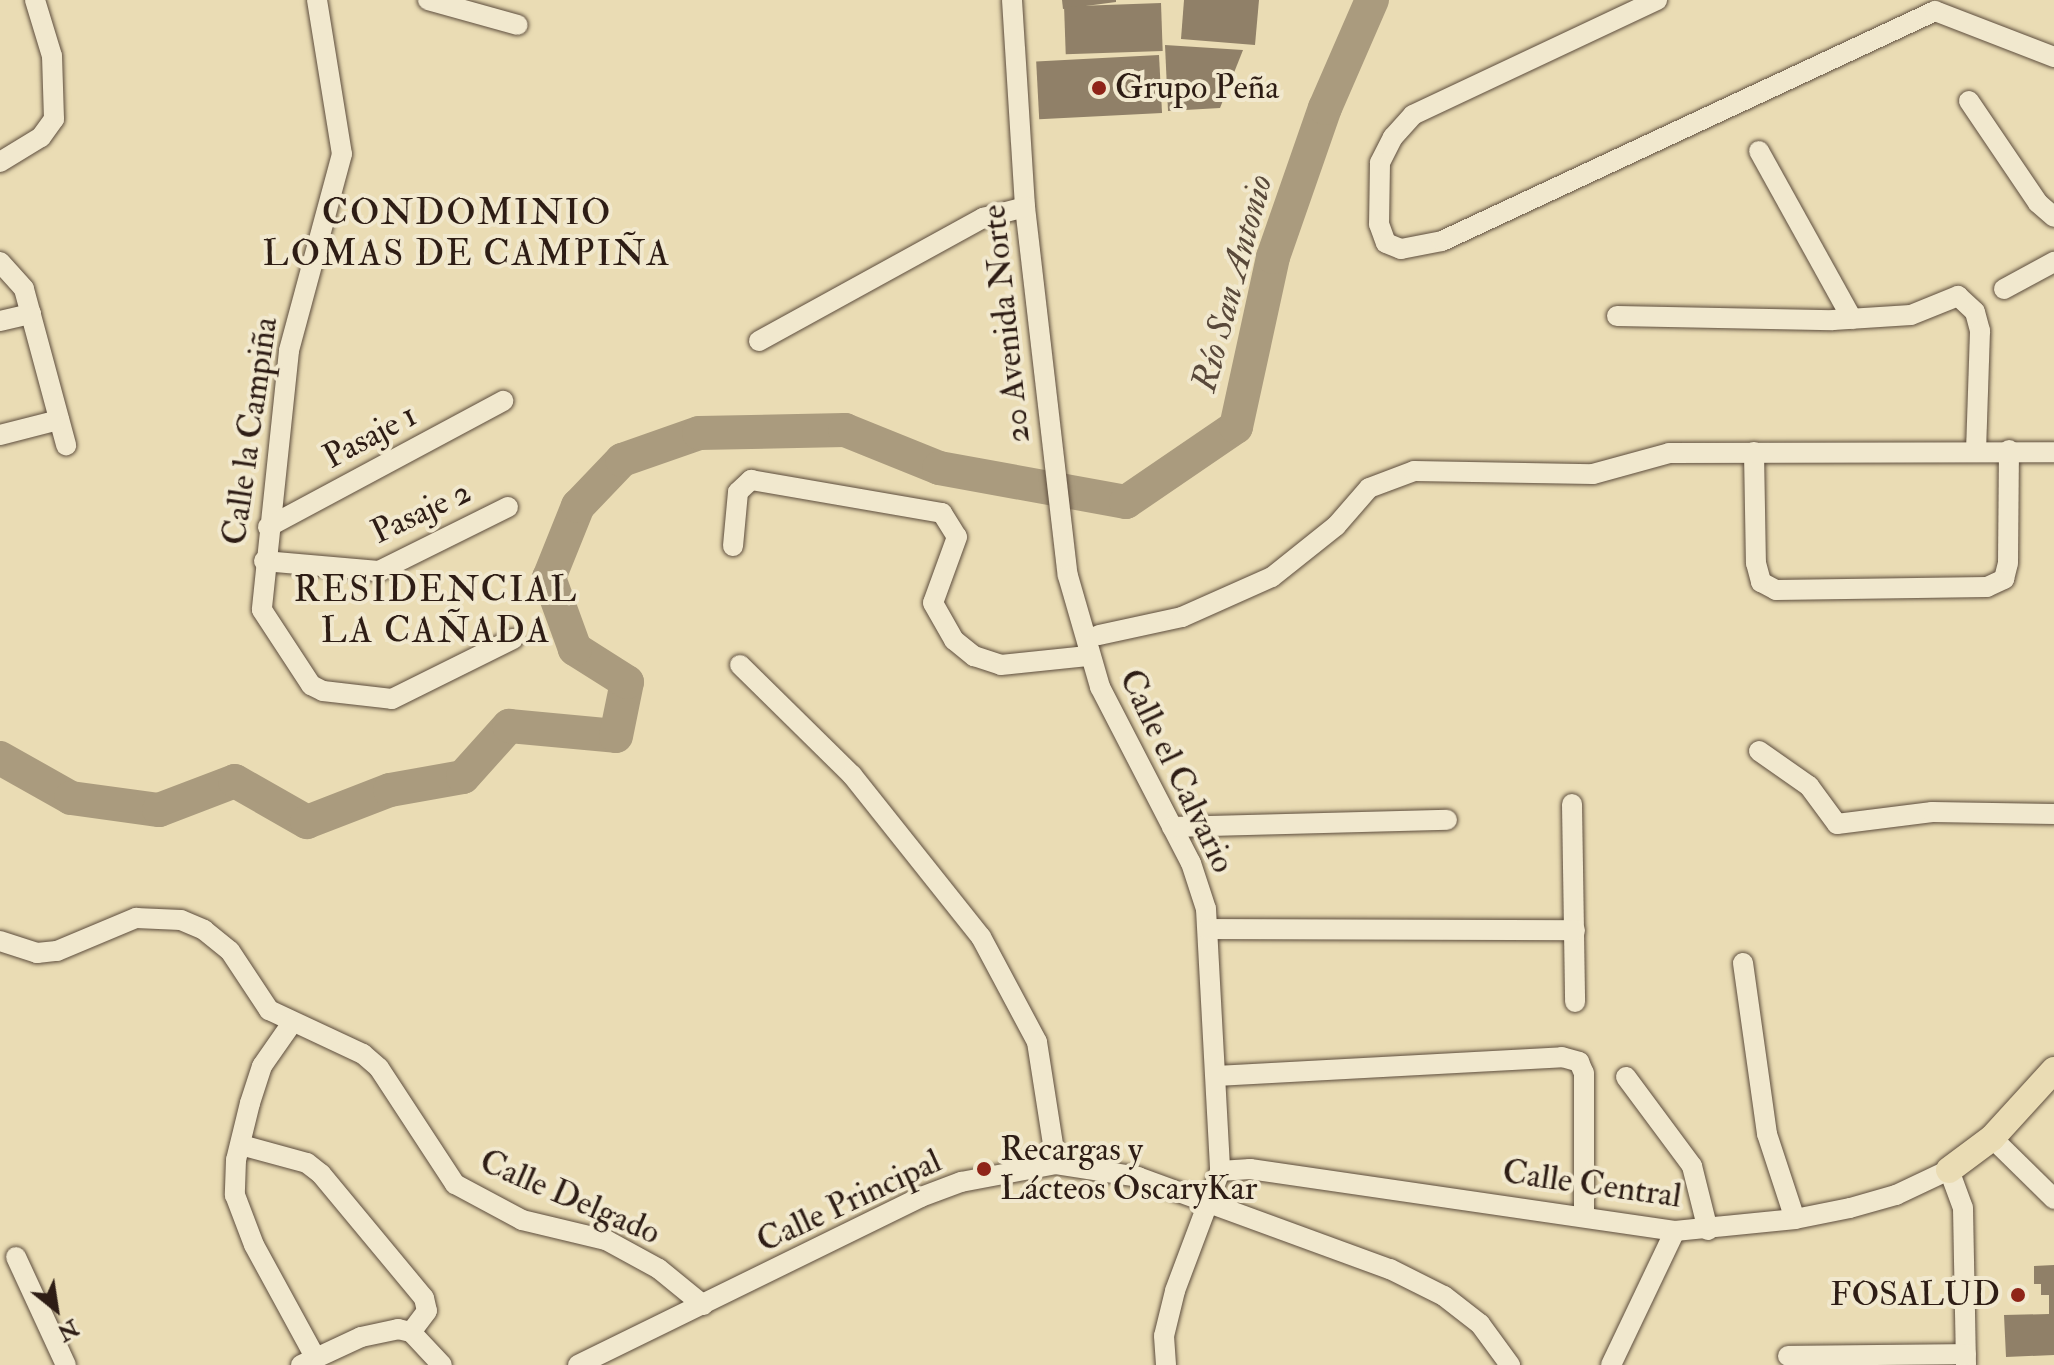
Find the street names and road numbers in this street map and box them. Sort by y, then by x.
street label: 20 Avenida Norte [973,203,1039,445]
street label: Calle la Campiña [214,314,286,548]
street label: Pasaje 1 [316,394,424,478]
street label: Pasaje 2 [365,471,477,553]
street label: Calle el Calvario [1110,663,1244,879]
street label: Calle Delgado [474,1141,666,1253]
street label: Calle Principal [750,1141,948,1261]
street label: Calle Central [1500,1151,1684,1217]

